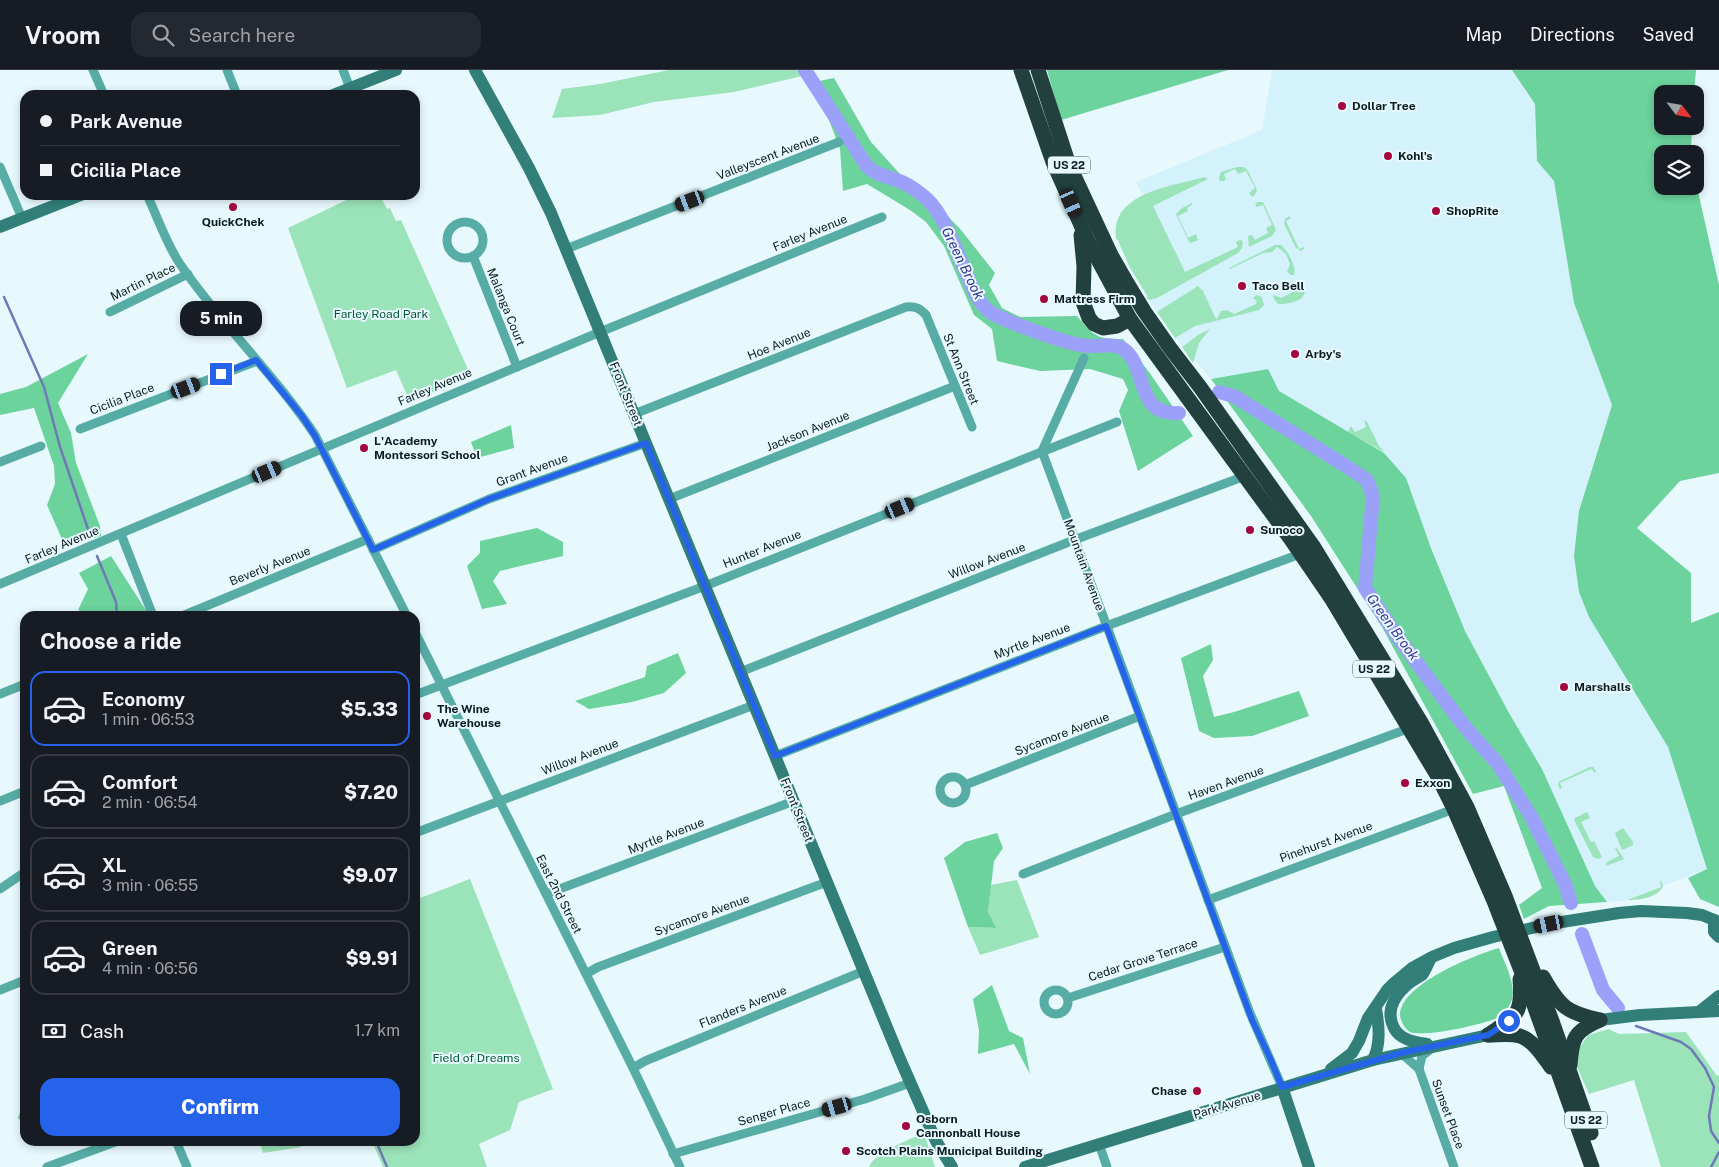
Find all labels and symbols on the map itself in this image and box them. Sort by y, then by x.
north arrow [1654,85,1704,135]
place label: Dollar Tree [1352,99,1416,113]
marker: Dollar Tree [1336,100,1348,112]
street label: Valleyscent Avenue [715,131,821,183]
place label: Kohl's [1398,149,1433,163]
marker: Kohl's [1382,150,1394,162]
road number: US 22 [1048,156,1090,174]
car [1058,186,1083,220]
car [673,189,706,213]
marker: QuickChek [227,201,239,213]
place label: ShopRite [1446,204,1499,218]
marker: ShopRite [1430,205,1442,217]
street label: Farley Avenue [771,212,849,254]
place label: QuickChek [202,215,264,229]
water label: Green Brook [939,224,988,302]
street label: Martin Place [108,260,178,304]
street label: Malanga Court [484,266,528,348]
place label: Taco Bell [1252,279,1305,293]
marker: Taco Bell [1236,280,1248,292]
place label: Mattress Firm [1054,292,1135,306]
marker: Mattress Firm [1038,293,1050,305]
callout: 5 min [180,302,262,336]
park label: Farley Road Park [334,307,429,321]
street label: Hoe Avenue [745,325,813,363]
street label: St Ann Street [940,331,982,407]
place label: Arby's [1305,347,1341,361]
marker: Arby's [1289,348,1301,360]
street label: Front Street [607,360,645,428]
route end [210,363,232,385]
street label: Farley Avenue [396,365,474,409]
car [169,376,202,400]
street label: Cicilia Place [88,380,156,418]
street label: Jackson Avenue [764,408,852,454]
place label: L'Academy Montessori School [374,434,480,462]
marker: L'Academy Montessori School [358,442,370,454]
street label: Grant Avenue [494,450,570,489]
car [250,459,283,485]
car [883,495,916,521]
street label: Mountain Avenue [1061,517,1107,613]
street label: Farley Avenue [23,523,101,567]
place label: Sunoco [1260,523,1303,537]
marker: Sunoco [1244,524,1256,536]
street label: Hunter Avenue [721,527,803,571]
street label: Willow Avenue [946,540,1028,582]
street label: Beverly Avenue [227,543,313,589]
water label: Green Brook [1363,591,1423,664]
street label: Myrtle Avenue [992,620,1072,662]
road number: US 22 [1353,660,1395,678]
place label: Marshalls [1574,680,1631,694]
marker: Marshalls [1558,681,1570,693]
place label: The Wine Warehouse [437,702,501,730]
street label: Sycamore Avenue [1013,709,1111,758]
marker: The Wine Warehouse [421,710,433,722]
street label: Willow Avenue [539,736,621,778]
street label: Haven Avenue [1186,763,1266,803]
street label: Front Street [778,776,816,844]
place label: Exxon [1415,776,1450,790]
marker: Exxon [1399,777,1411,789]
street label: Myrtle Avenue [626,815,706,857]
street label: Pinehurst Avenue [1278,819,1375,865]
street label: East 2nd Street [533,852,585,936]
street label: Sycamore Avenue [653,891,752,939]
car [1532,914,1565,934]
street label: Cedar Grove Terrace [1087,936,1200,984]
street label: Flanders Avenue [697,983,789,1031]
route start [1498,1010,1520,1032]
park label: Field of Dreams [432,1051,520,1065]
street label: Sunset Place [1429,1077,1467,1151]
place label: Chase [1151,1084,1187,1098]
marker: Chase [1191,1085,1203,1097]
street label: Park Avenue [1192,1088,1263,1122]
street label: Senger Place [736,1095,812,1129]
car [820,1096,853,1118]
place label: Osborn Cannonball House [916,1112,1020,1140]
road number: US 22 [1565,1112,1607,1128]
marker: Osborn Cannonball House [900,1120,912,1132]
place label: Scotch Plains Municipal Building [856,1144,1043,1158]
marker: Scotch Plains Municipal Building [840,1145,852,1157]

